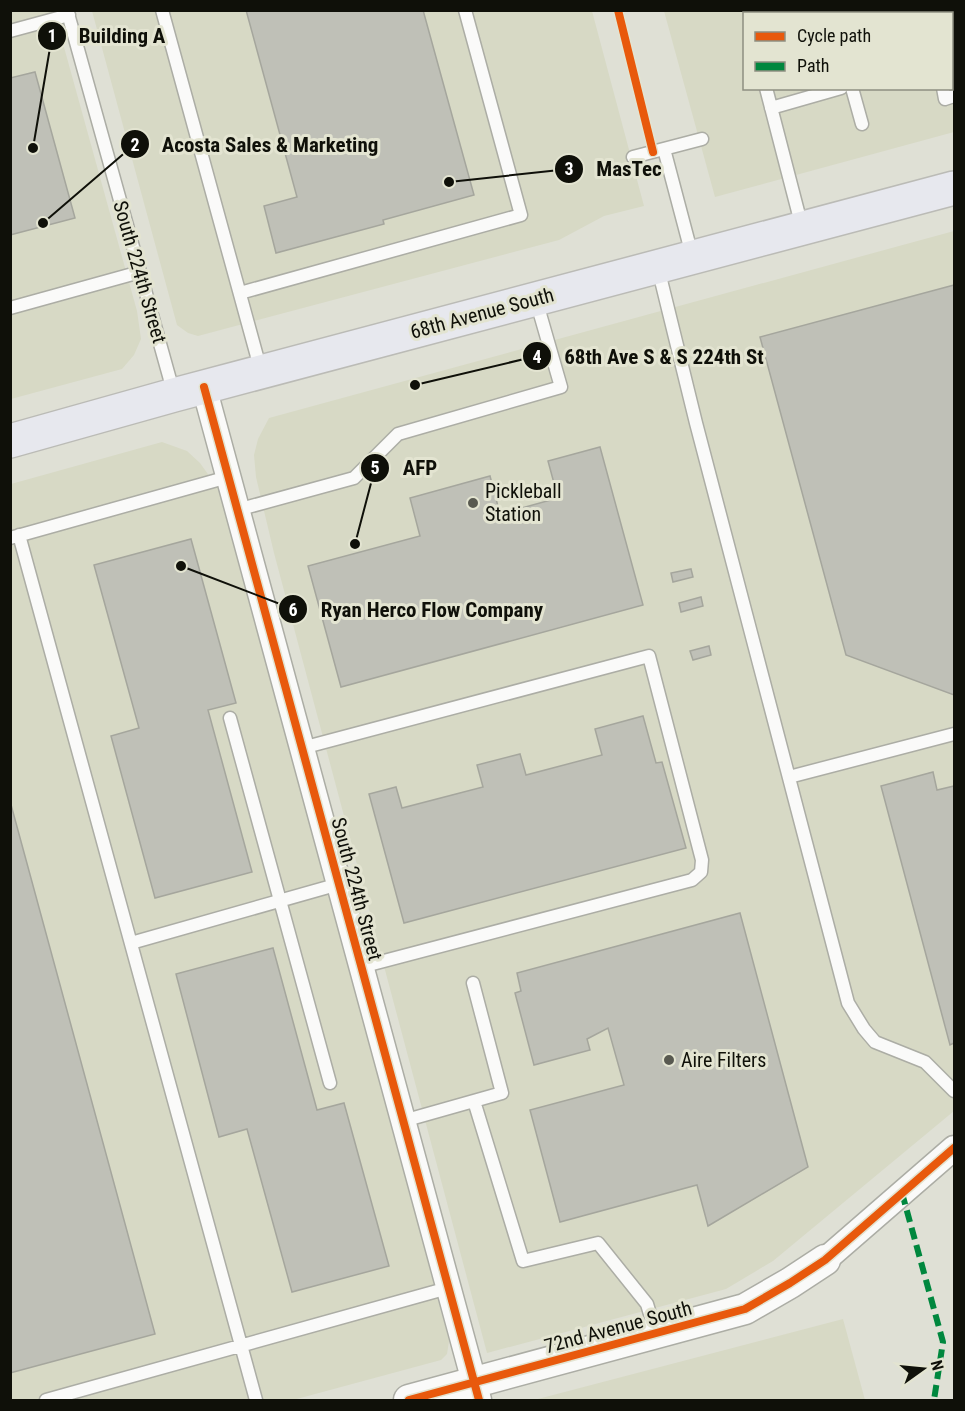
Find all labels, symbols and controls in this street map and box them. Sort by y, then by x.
legend [743,12,953,90]
callout: Building A [37,16,177,55]
text: Building A [79,24,166,48]
text: 1 [47,25,57,46]
text: Cycle path [797,25,871,46]
text: Path [797,55,830,76]
callout: Acosta Sales & Marketing [120,125,390,164]
text: Acosta Sales & Marketing [162,133,378,157]
text: 2 [130,134,140,155]
callout: MasTec [554,149,673,188]
text: MasTec [596,157,662,181]
text: 3 [564,158,574,179]
street label: South 224th Street [108,198,172,346]
street label: 68th Avenue South [408,282,556,344]
callout: 68th Ave S & S 224th St [522,337,776,376]
text: 68th Ave S & S 224th St [564,345,764,369]
text: 4 [532,346,542,367]
callout: AFP [360,448,449,487]
text: AFP [403,456,437,480]
text: 5 [370,457,380,478]
place label: Pickleball Station [485,479,562,526]
marker: Pickleball Station [466,496,480,510]
callout: Ryan Herco Flow Company [278,590,555,629]
text: Ryan Herco Flow Company [321,598,544,622]
text: 6 [288,599,298,620]
street label: South 224th Street [326,815,388,963]
place label: Aire Filters [681,1048,766,1072]
marker: Aire Filters [662,1053,676,1067]
street label: 72nd Avenue South [542,1296,694,1358]
north arrow [893,1339,953,1399]
text: N [927,1358,947,1372]

